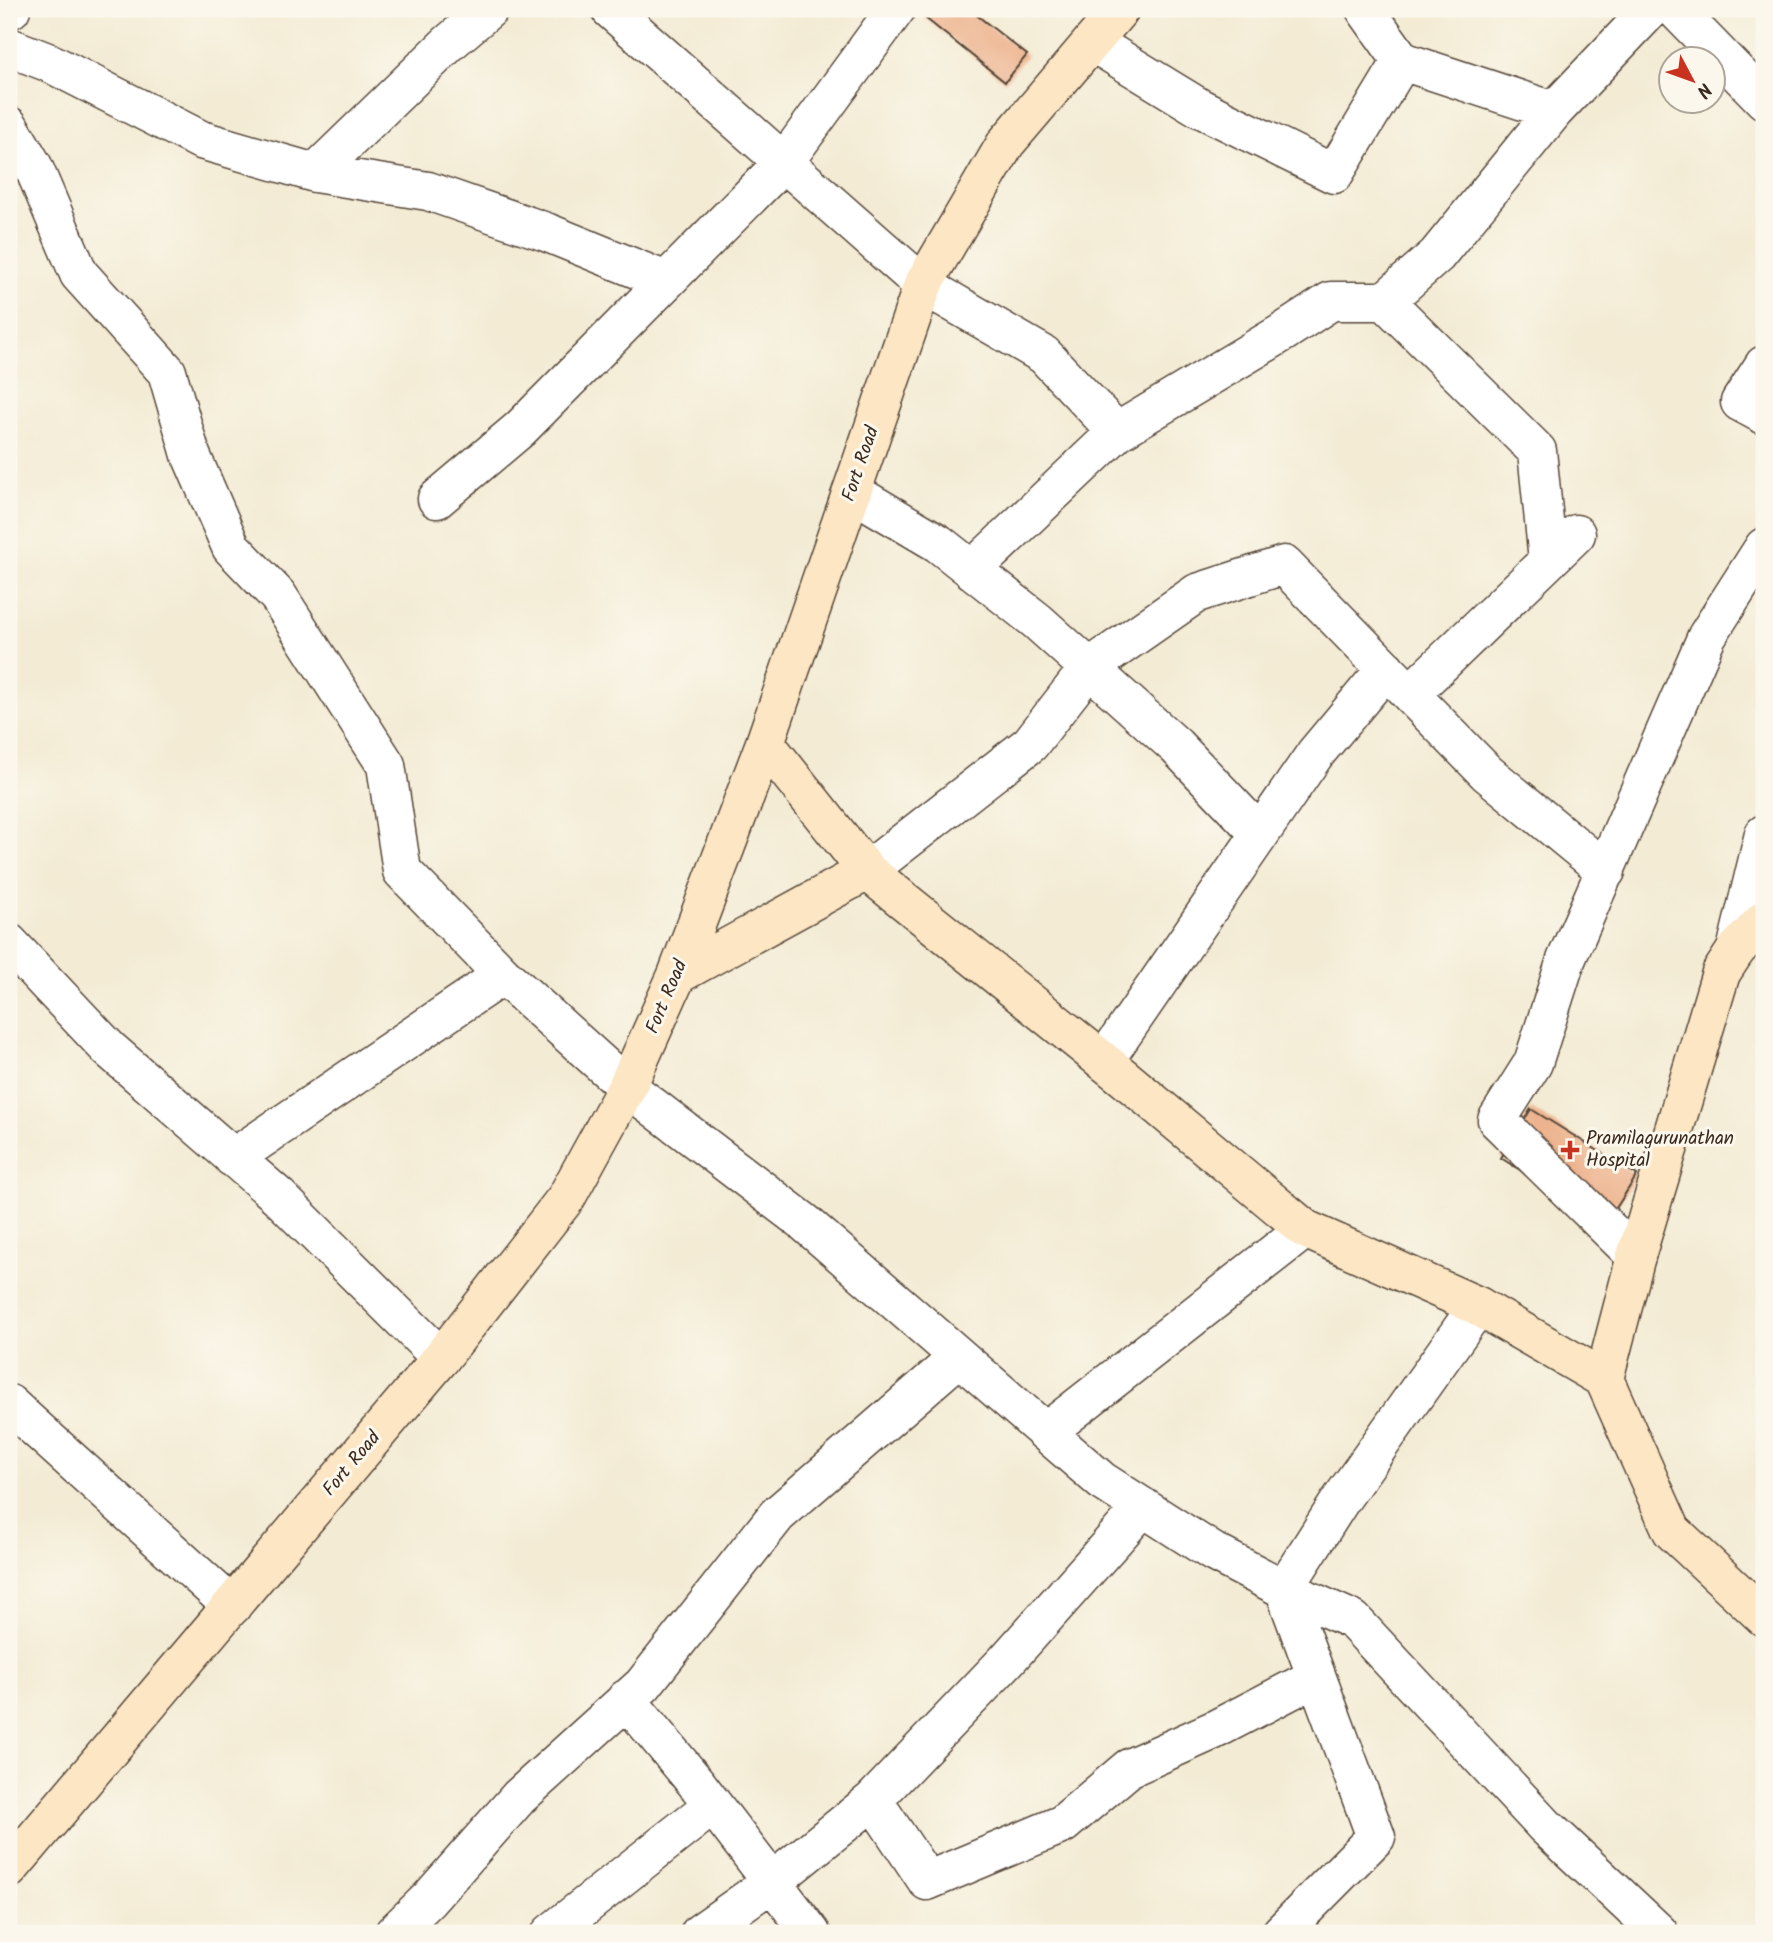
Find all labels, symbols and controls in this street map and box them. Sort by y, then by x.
north arrow [1658,46,1728,116]
text: N [1688,75,1719,104]
street label: Fort Road [834,422,888,506]
street label: Fort Road [638,955,696,1039]
place label: Pramilagurunathan Hospital [1586,1124,1734,1176]
marker: Pramilagurunathan Hospital [1560,1140,1580,1160]
street label: Fort Road [315,1424,389,1503]

